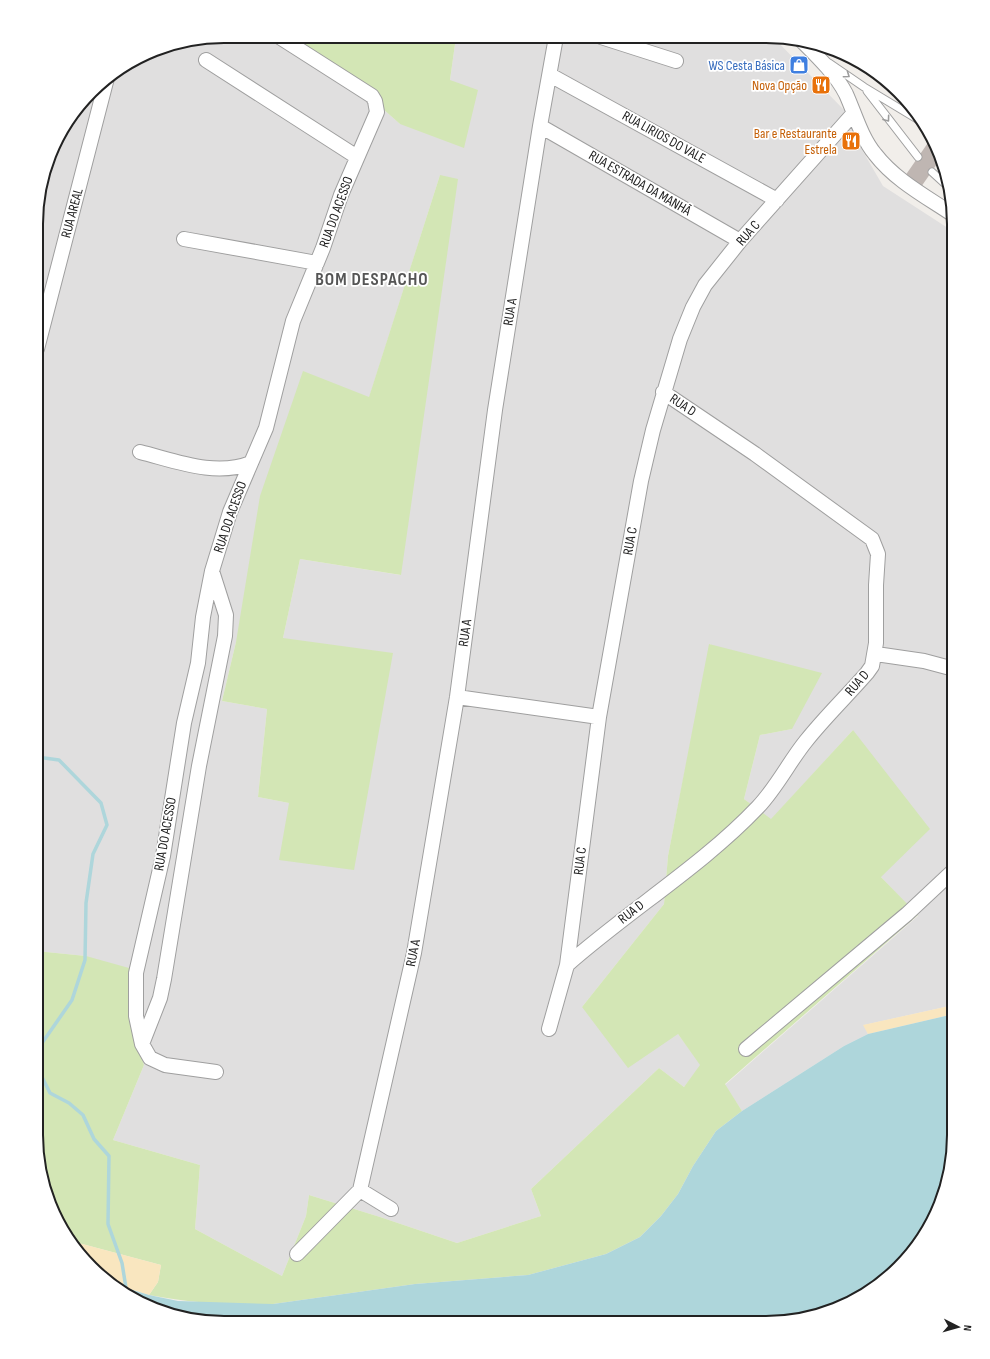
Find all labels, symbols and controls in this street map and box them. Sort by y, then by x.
shop icon: WS Cesta Básica [788,54,810,76]
place label: WS Cesta Básica [708,57,785,74]
one-way arrow [843,71,850,78]
restaurant icon: Nova Opção [810,74,832,96]
place label: Nova Opção [752,77,807,94]
street label: RUA LIRIOS DO VALE [619,107,709,167]
one-way arrow [882,115,890,122]
place label: Bar e Restaurante Estrela [754,125,837,158]
restaurant icon: Bar e Restaurante Estrela [840,130,862,152]
street label: RUA ESTRADA DA MANHÃ [586,147,695,220]
street label: RUA DO ACESSO [315,174,357,250]
street label: RUA AREAL [57,186,87,240]
street label: RUA C [732,217,764,249]
district label: BOM DESPACHO [315,269,429,290]
street label: RUA A [499,296,521,327]
street label: RUA D [667,390,700,420]
street label: RUA DO ACESSO [210,479,250,555]
street label: RUA C [619,525,641,556]
street label: RUA A [455,617,475,648]
street label: RUA D [841,667,873,699]
street label: RUA DO ACESSO [150,796,180,872]
street label: RUA C [570,846,590,876]
street label: RUA D [615,897,647,927]
street label: RUA A [402,937,424,968]
north arrow [938,1307,978,1347]
text: N [961,1324,974,1332]

